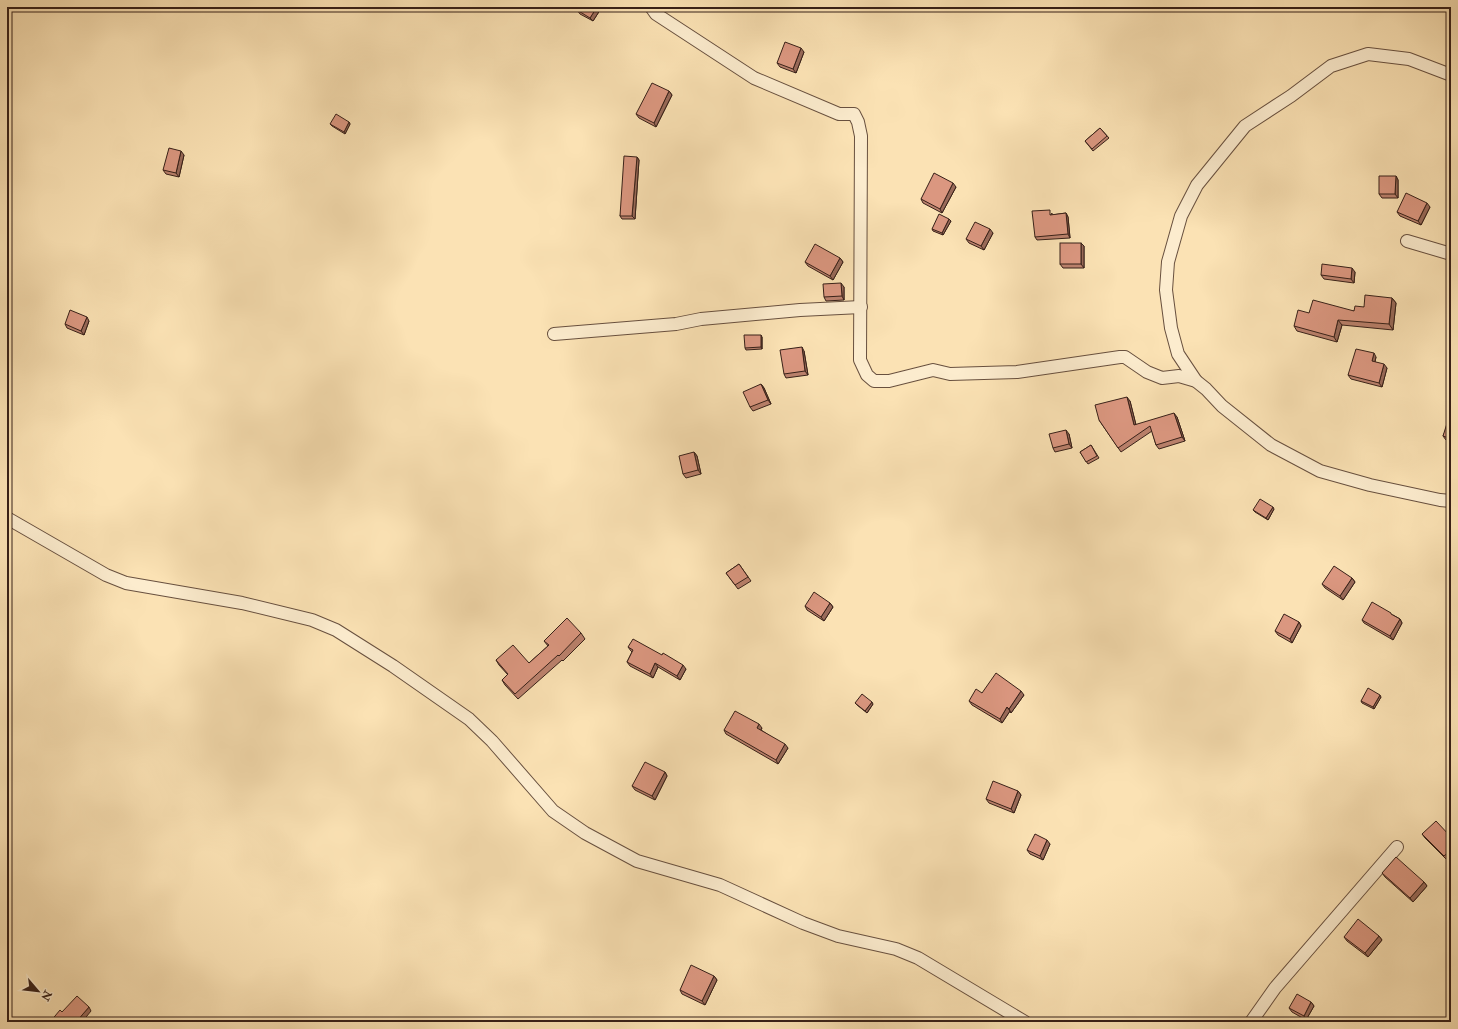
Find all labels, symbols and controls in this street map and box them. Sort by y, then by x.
north arrow [18,971,58,1011]
text: N [38,987,55,1004]

